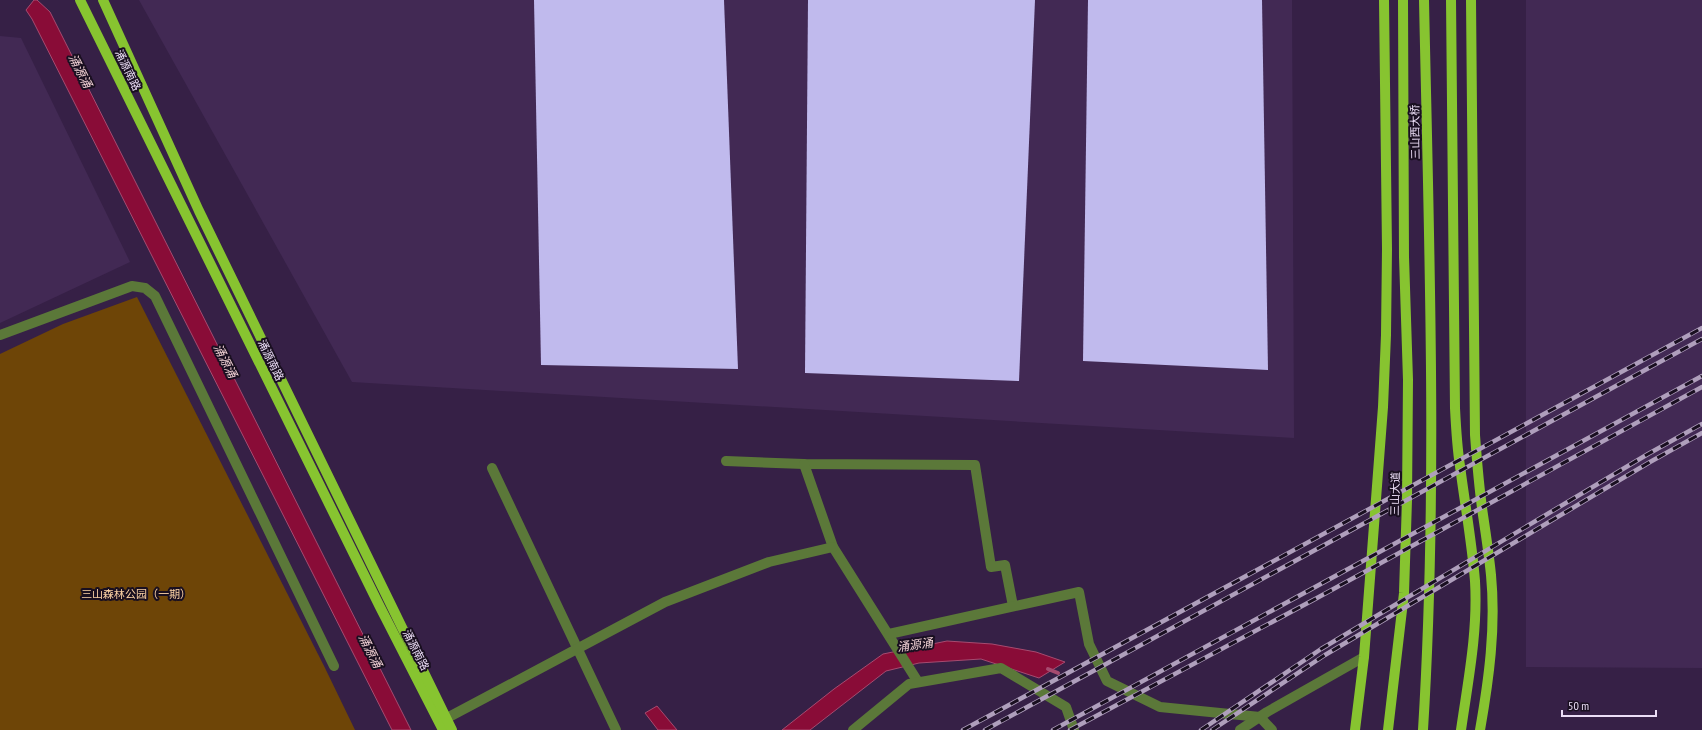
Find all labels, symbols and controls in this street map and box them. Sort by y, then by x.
street label: 涌源南路 [112,47,144,93]
water label: 涌源涌 [66,51,96,92]
street label: 三山西大桥 [1408,104,1422,160]
street label: 涌源南路 [255,337,287,383]
water label: 涌源涌 [211,341,241,382]
street label: 三山大道 [1388,472,1402,516]
park label: 三山森林公园（一期） [81,587,191,601]
street label: 涌源南路 [400,627,432,673]
water label: 涌源涌 [356,631,386,672]
water label: 涌源涌 [896,634,936,654]
scale bar [1562,692,1656,718]
text: 50 m [1568,698,1589,713]

